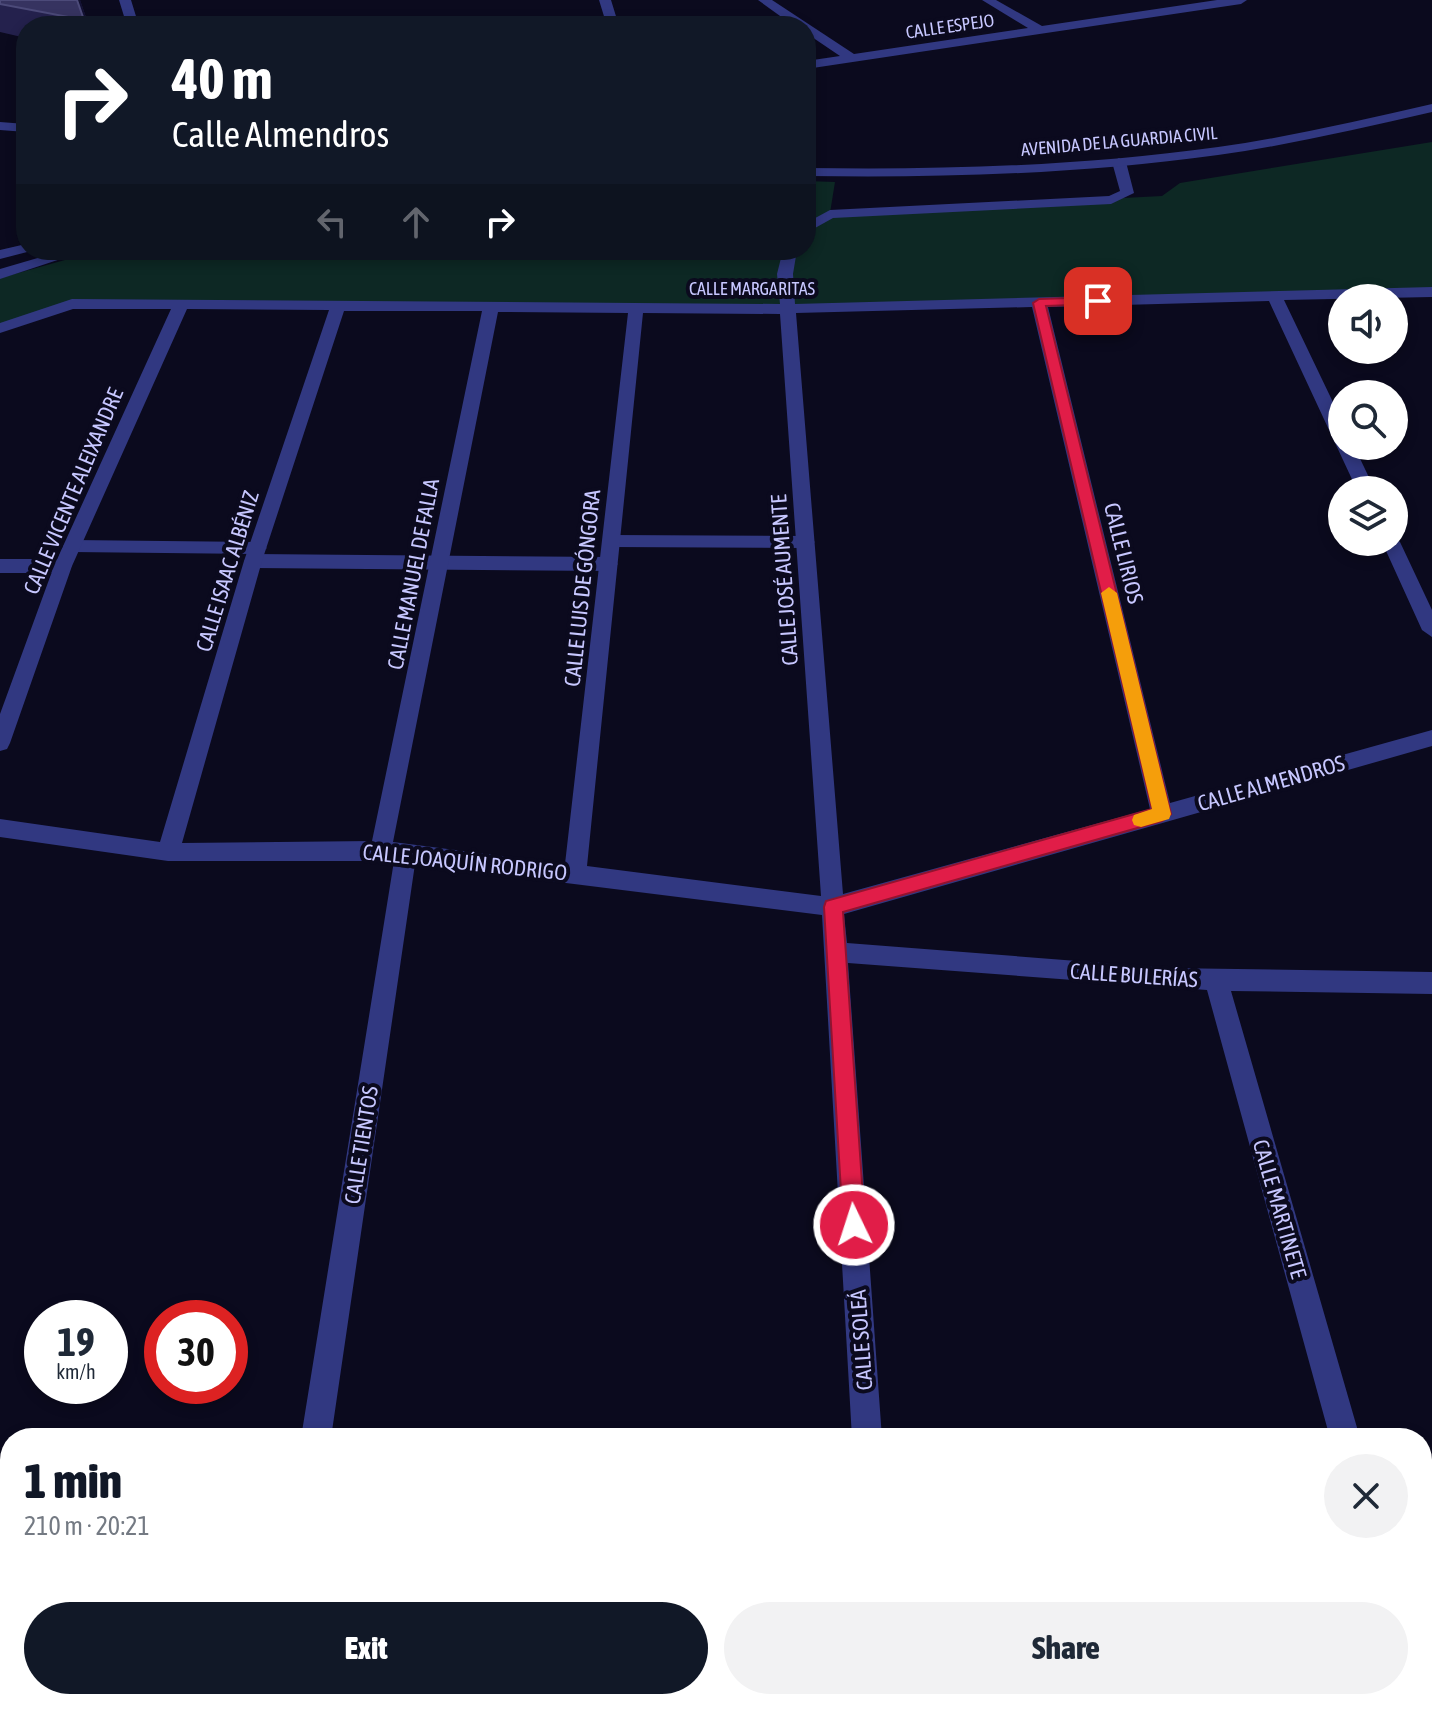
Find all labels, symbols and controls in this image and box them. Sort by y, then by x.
street label: CALLE ESPEJO [904,9,996,43]
text: 40 m [172,47,273,111]
icon: right [40,48,144,152]
text: Calle Almendros [172,113,389,155]
street label: AVENIDA DE LA GUARDIA CIVIL [1020,122,1218,160]
icon: left [310,200,354,244]
icon: ahead [394,200,438,244]
icon: right [478,200,522,244]
pin [1064,267,1132,335]
street label: CALLE MARGARITAS [689,278,816,299]
icon: arrive [1076,279,1120,323]
map controls [1328,284,1408,556]
button: sound [1328,284,1408,364]
button: search [1328,380,1408,460]
street label: CALLE VICENTE ALEIXANDRE [18,383,128,598]
street label: CALLE MANUEL DE FALLA [382,476,444,672]
button: layers [1328,476,1408,556]
street label: CALLE ISAAC ALBÉNIZ [190,487,264,655]
street label: CALLE LUIS DE GÓNGORA [559,488,605,688]
street label: CALLE JOSÉ AUMENTE [765,493,803,666]
street label: CALLE LIRIOS [1099,500,1149,606]
street label: CALLE ALMENDROS [1195,750,1347,816]
street label: CALLE JOAQUÍN RODRIGO [362,838,568,886]
street label: CALLE BULERÍAS [1069,958,1199,992]
street label: CALLE TIENTOS [339,1084,383,1206]
street label: CALLE MARTINETE [1248,1137,1312,1282]
position arrow [812,1183,896,1267]
street label: CALLE SOLEÁ [844,1289,877,1391]
speed limit sign: 30 [144,1300,248,1404]
text: 19 [57,1319,95,1364]
text: km/h [56,1360,96,1383]
text: 1 min [24,1453,122,1508]
button: close [1324,1454,1408,1538]
text: 210 m · 20:21 [24,1511,150,1541]
button: Exit [24,1602,708,1694]
button: Share [724,1602,1408,1694]

